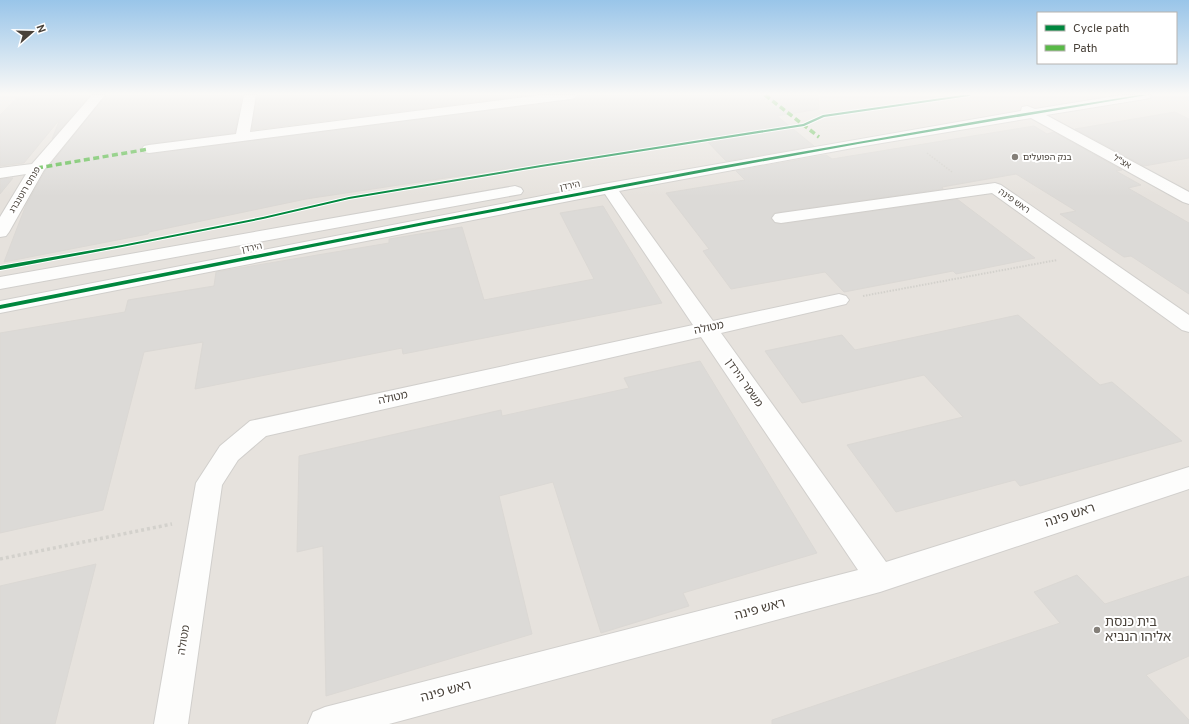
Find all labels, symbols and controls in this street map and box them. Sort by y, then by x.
north arrow [12,12,52,52]
legend [1037,12,1177,64]
text: Cycle path [1073,21,1130,37]
text: N [33,23,48,35]
text: Path [1073,41,1098,57]
marker: בנק הפועלים [1010,152,1020,162]
place label: בנק הפועלים [1023,152,1072,163]
street label: אצ"ל [1111,153,1133,172]
street label: פנחס רוטנברג [7,165,43,215]
street label: הירדן [559,179,581,193]
street label: ראש פינה [996,186,1032,216]
street label: הירדן [241,241,263,255]
street label: מטולה [693,318,725,338]
street label: משמר הירדן [722,356,766,410]
street label: מטולה [377,388,409,408]
street label: ראש פינה [1043,500,1097,532]
street label: ראש פינה [733,596,787,624]
place label: בית כנסת אליהו הנביא [1105,615,1171,646]
street label: מטולה [175,624,193,656]
marker: בית כנסת אליהו הנביא [1092,625,1102,635]
street label: ראש פינה [419,678,473,706]

